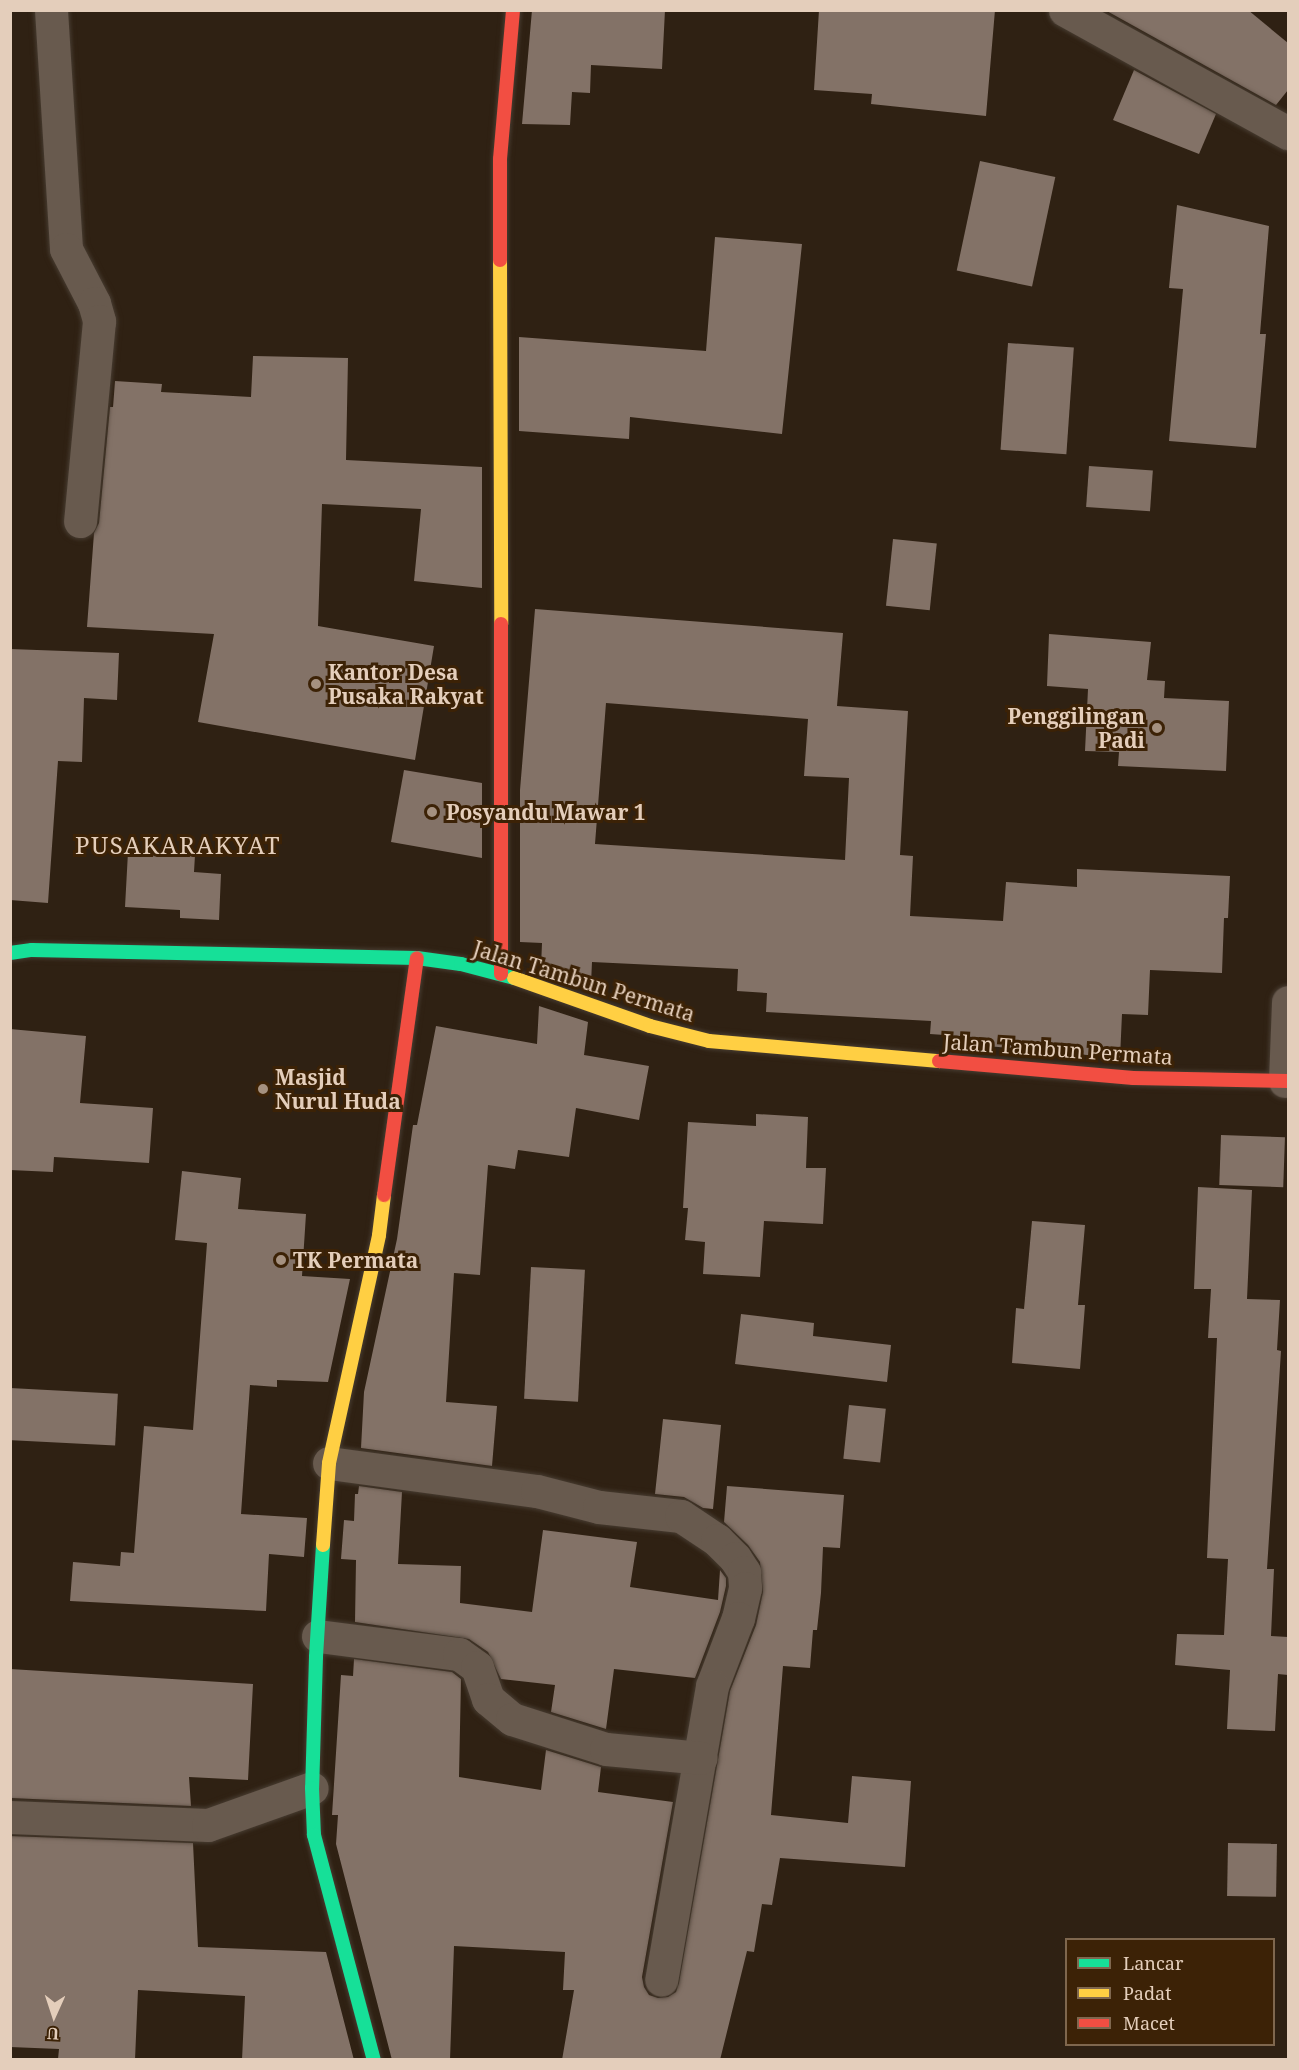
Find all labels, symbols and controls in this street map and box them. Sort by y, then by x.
place label: Kantor Desa Pusaka Rakyat [328,659,484,709]
marker: Kantor Desa Pusaka Rakyat [309,677,323,691]
place label: Penggilingan Padi [1008,703,1145,753]
marker: Penggilingan Padi [1150,721,1164,735]
place label: Posyandu Mawar 1 [446,799,646,825]
marker: Posyandu Mawar 1 [423,803,441,821]
district label: PUSAKARAKYAT [75,831,281,859]
street label: Jalan Tambun Permata [470,935,698,1027]
street label: Jalan Tambun Permata [942,1028,1174,1070]
place label: Masjid Nurul Huda [275,1064,401,1114]
marker: Masjid Nurul Huda [256,1082,270,1096]
place label: TK Permata [293,1247,418,1273]
marker: TK Permata [274,1253,288,1267]
legend [1065,1938,1275,2046]
text: Lancar [1123,1951,1183,1975]
text: Padat [1123,1981,1172,2005]
north arrow [24,1986,84,2046]
text: Macet [1123,2011,1175,2035]
text: U [47,2023,60,2045]

